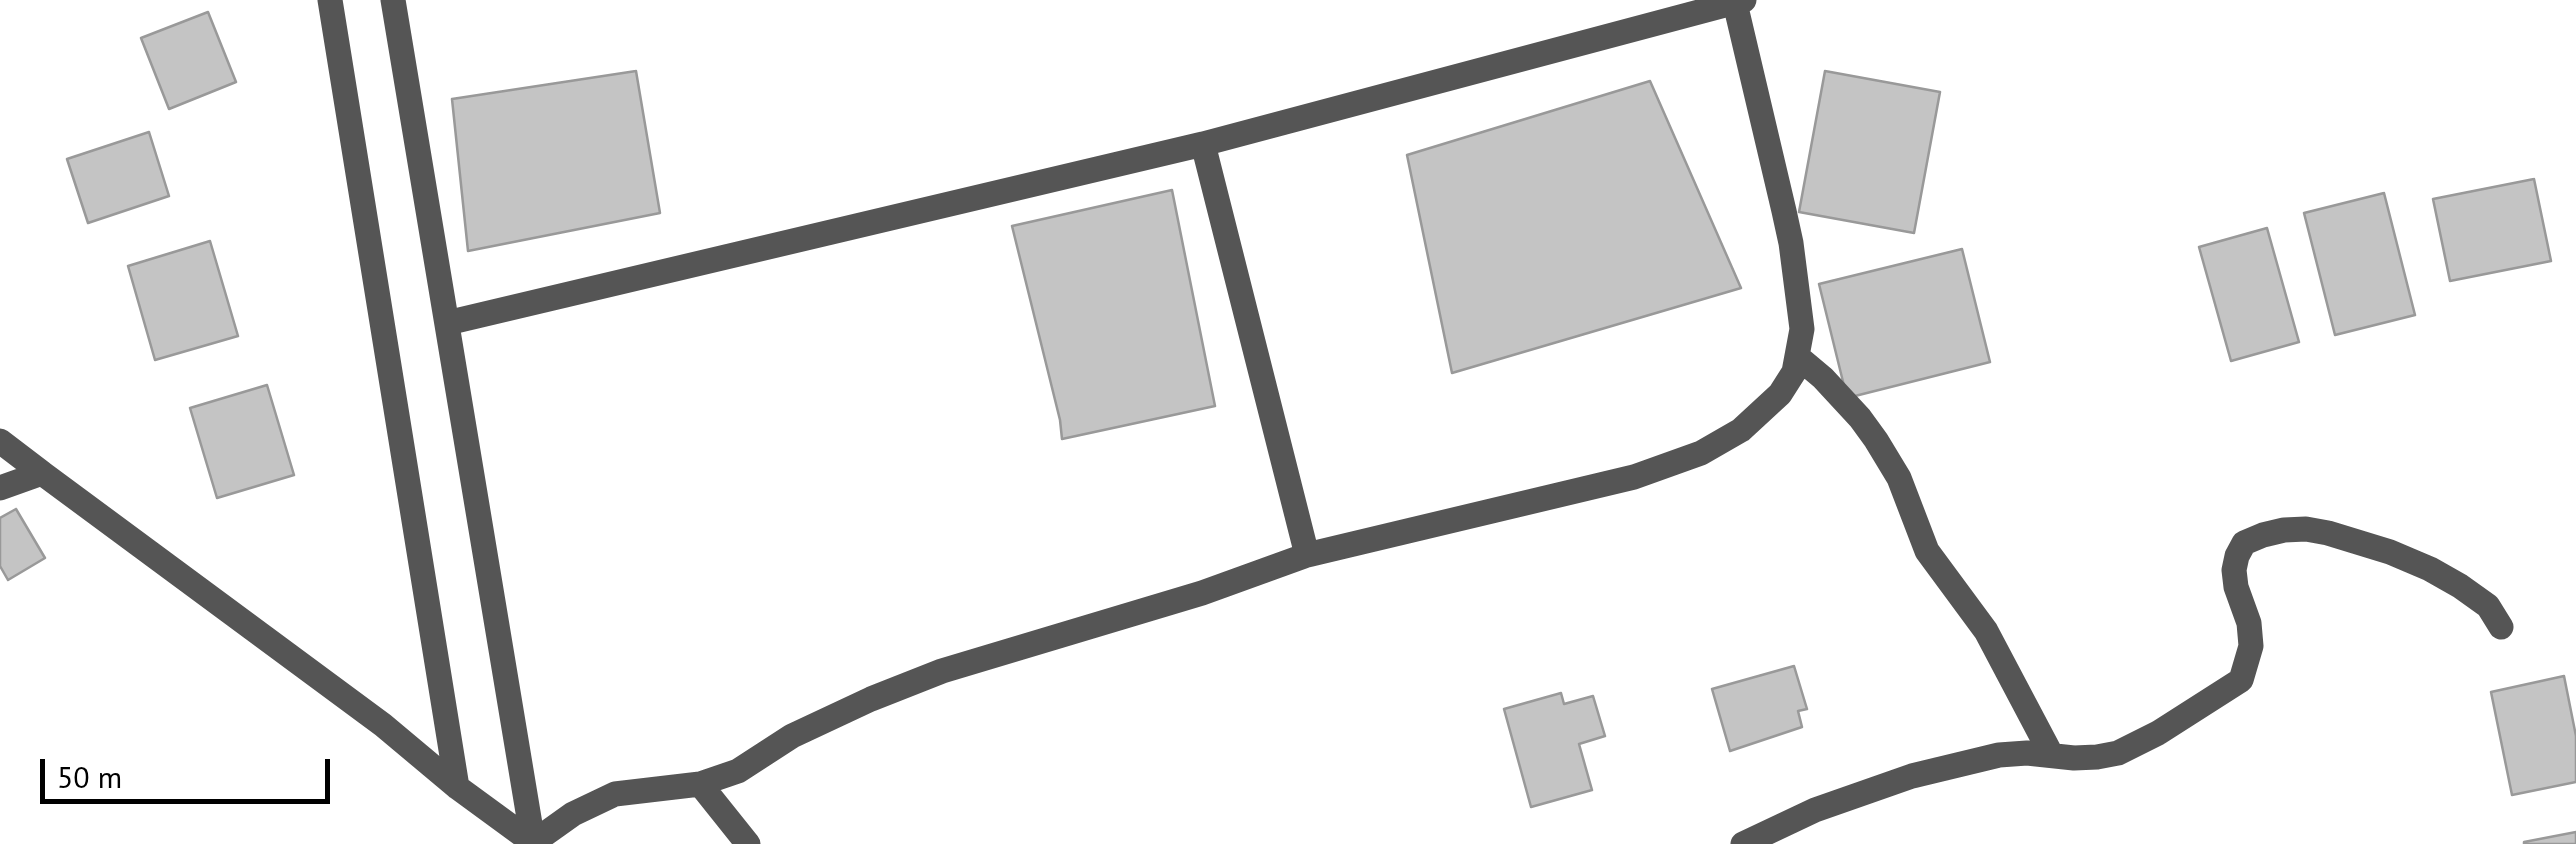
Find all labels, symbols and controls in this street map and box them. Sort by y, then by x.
scale bar [45,739,335,801]
text: 50 m [57,757,122,796]

